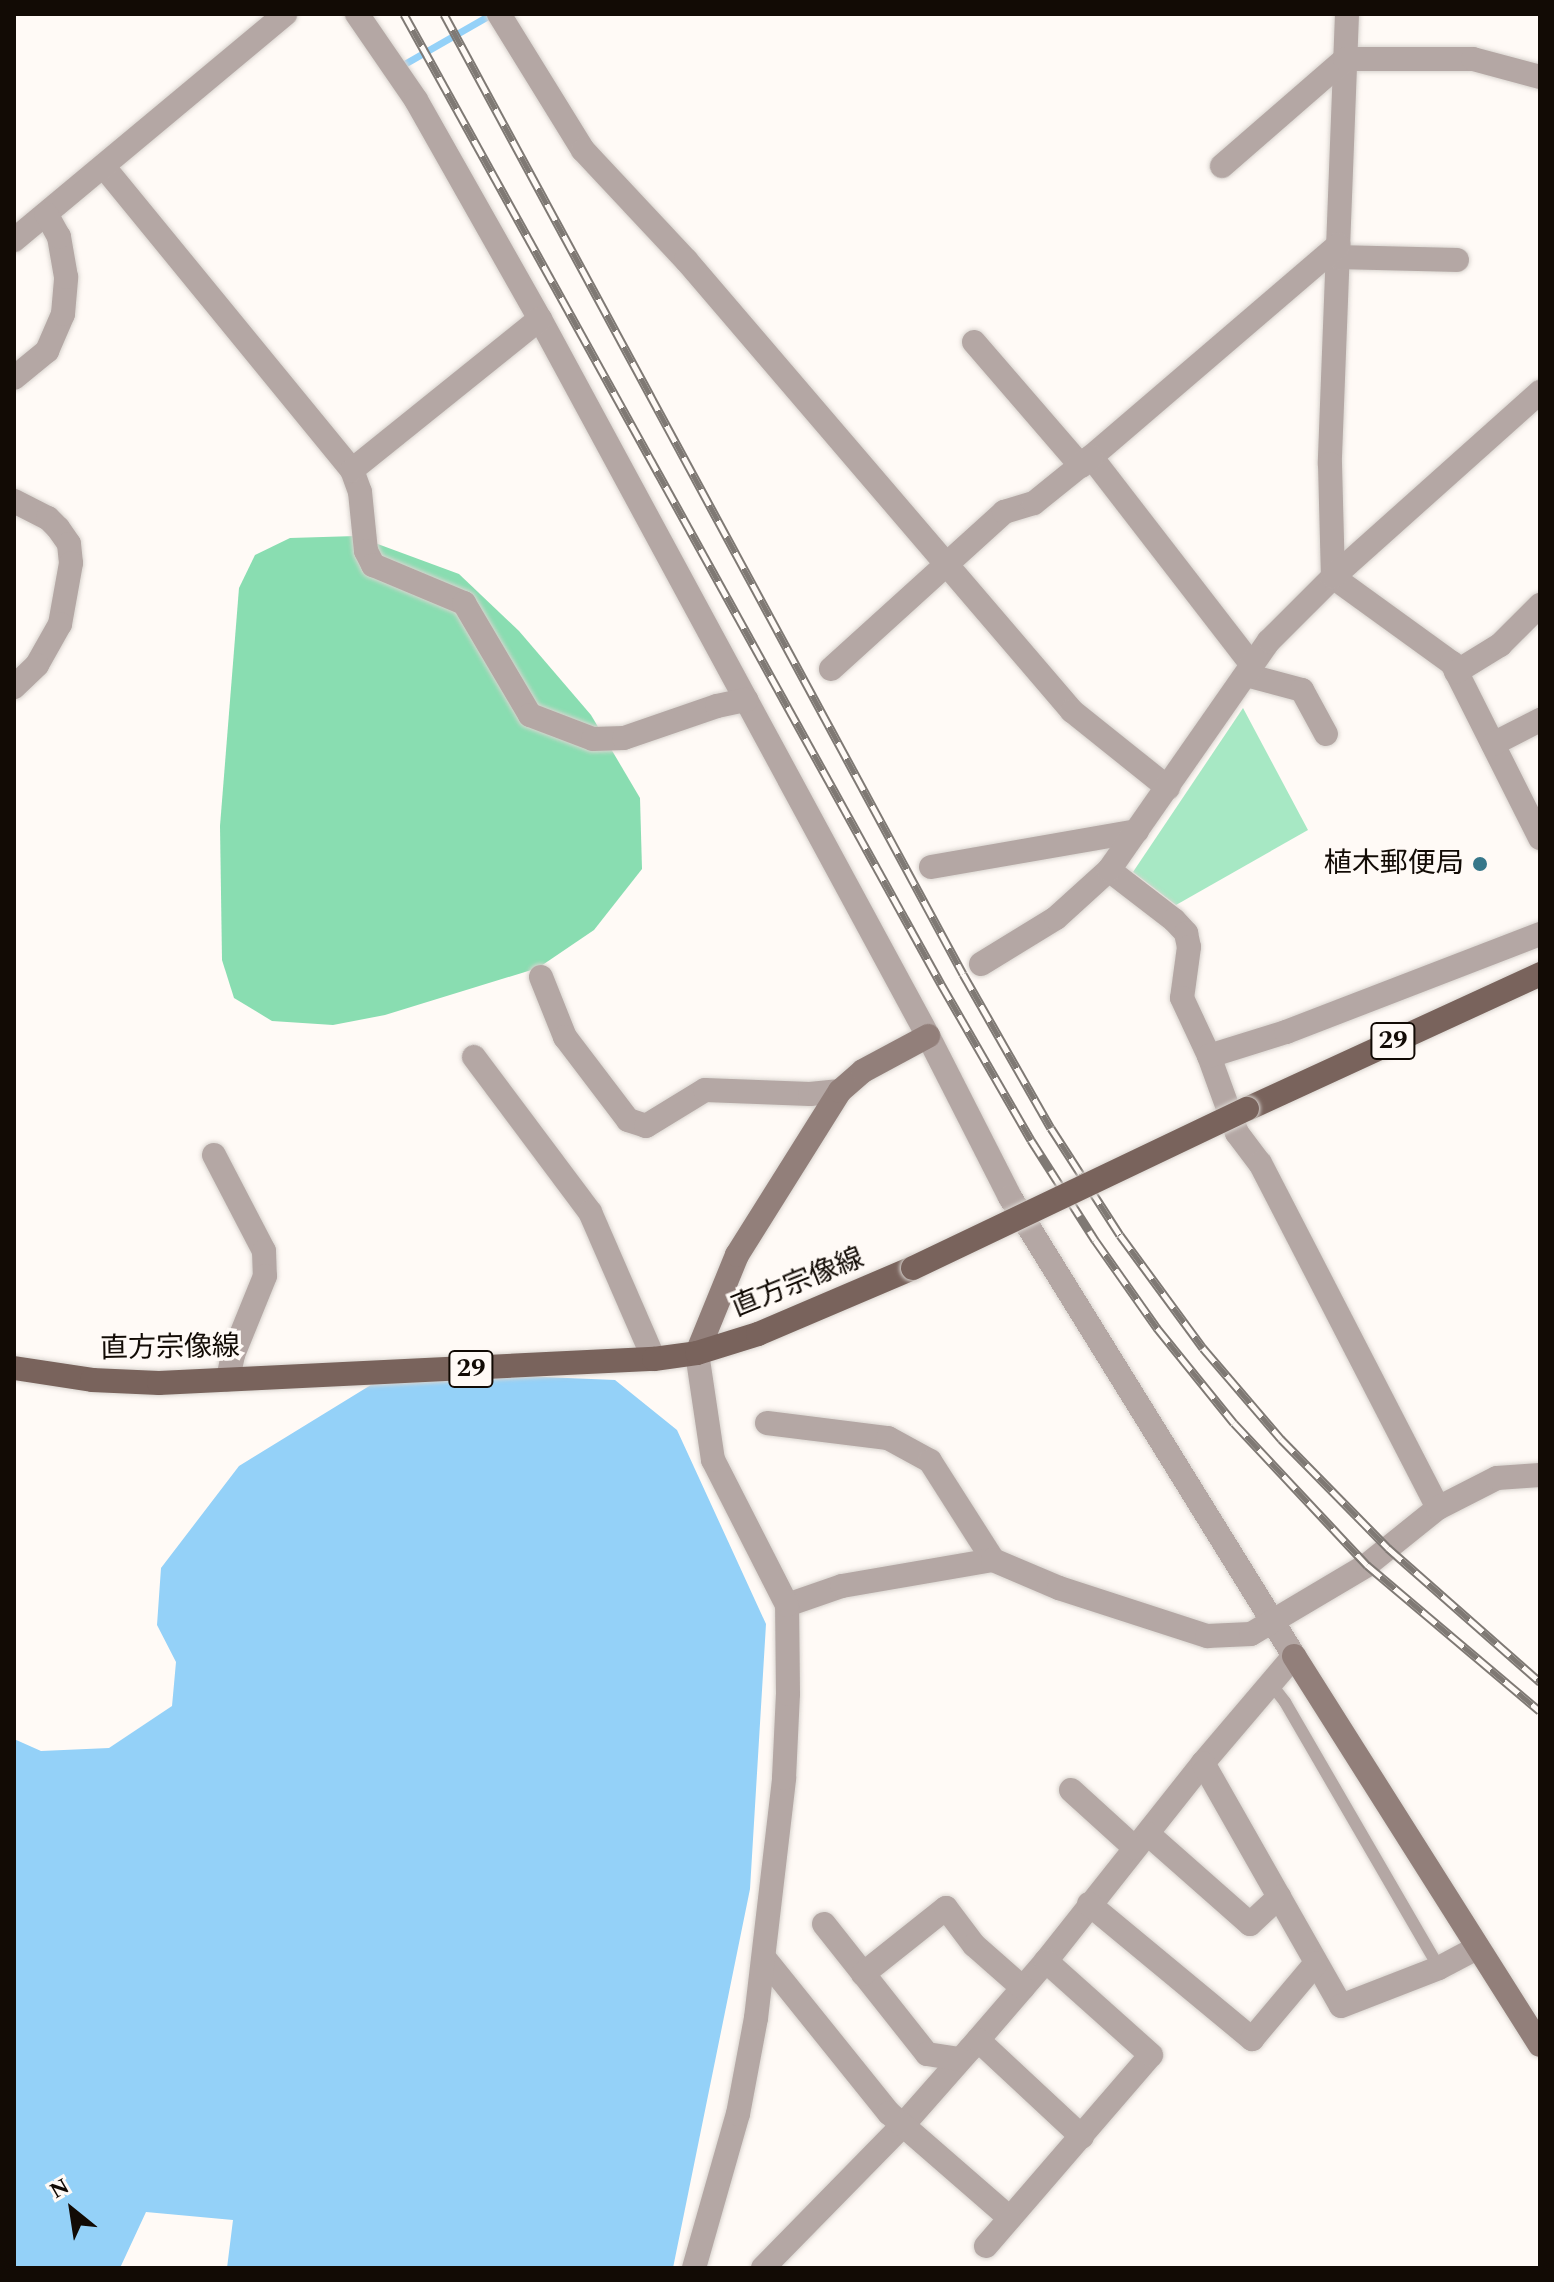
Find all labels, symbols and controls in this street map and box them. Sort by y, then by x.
place label: 植木郵便局 [1324,847,1464,881]
marker: 植木郵便局 [1471,855,1489,873]
road number: 29 [1369,1019,1417,1063]
street label: 直方宗像線 [727,1241,869,1325]
street label: 直方宗像線 [100,1330,240,1366]
road number: 29 [447,1347,495,1391]
north arrow [32,2170,112,2250]
text: N [44,2170,76,2208]

